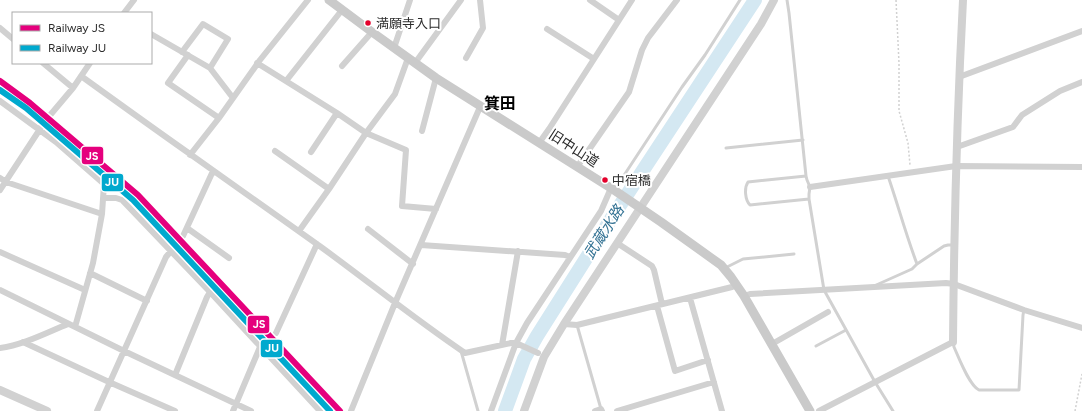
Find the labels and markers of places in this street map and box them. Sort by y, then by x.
place label: 満願寺入口 [376,16,441,31]
marker: 満願寺入口 [363,18,373,28]
place label: 中宿橋 [612,173,651,188]
marker: 中宿橋 [600,175,610,185]

